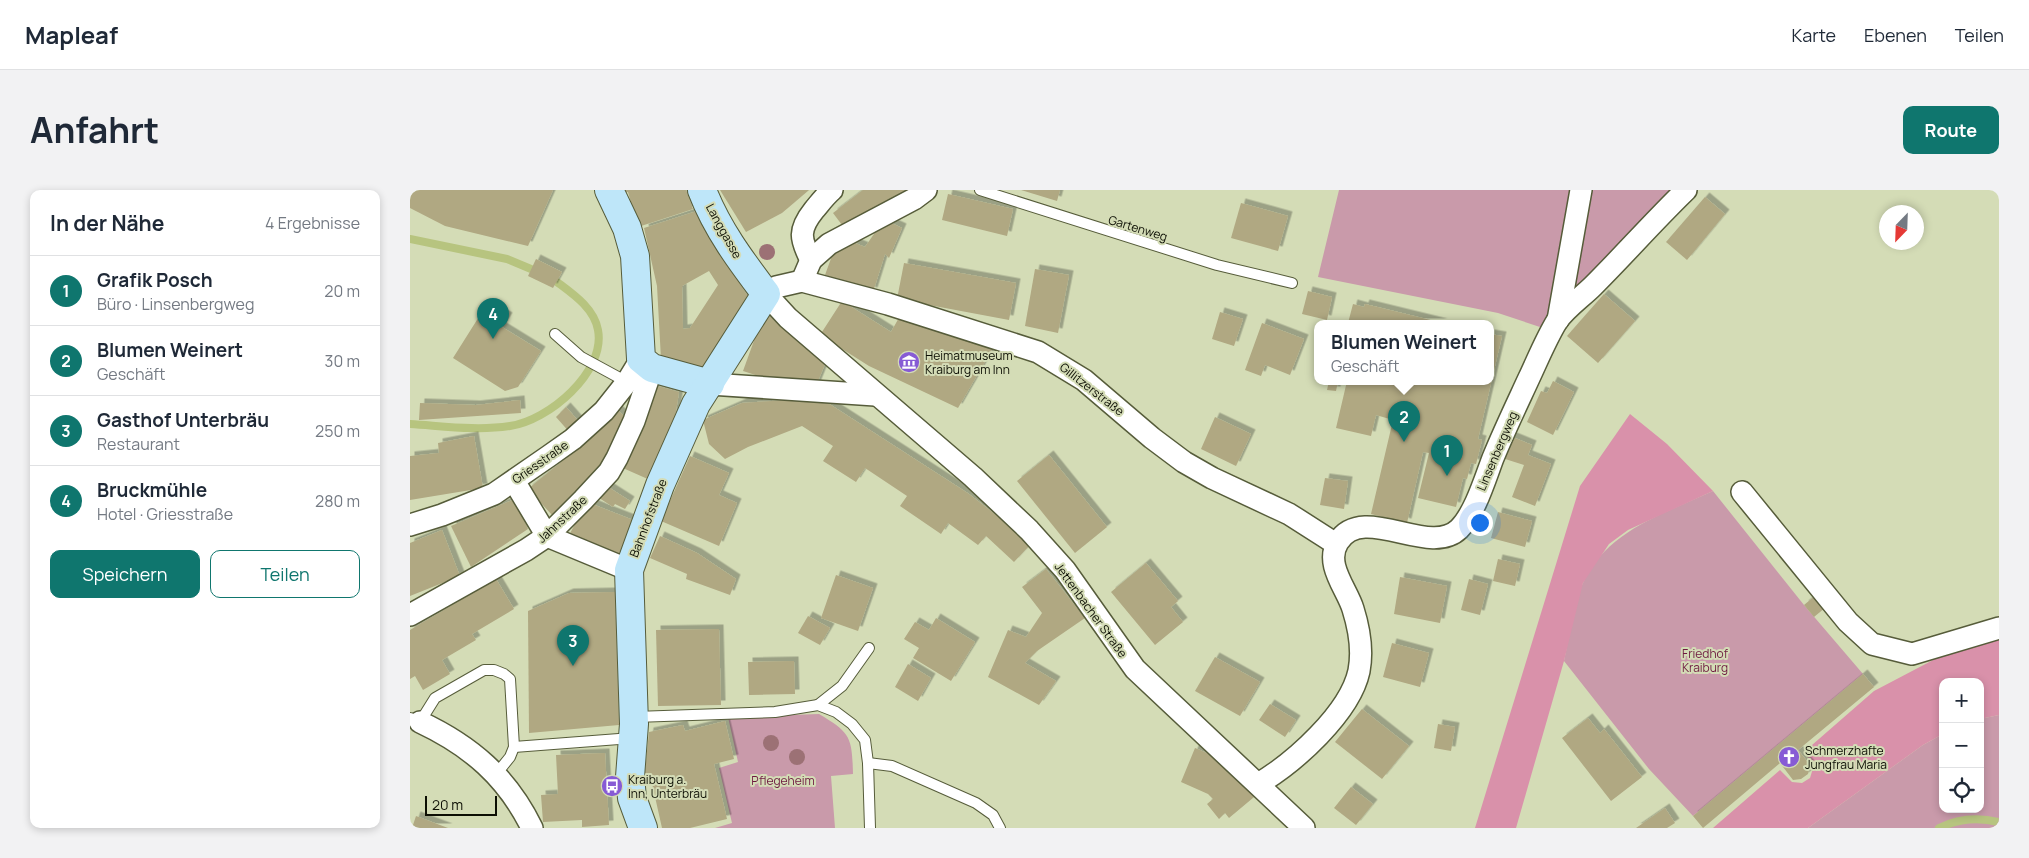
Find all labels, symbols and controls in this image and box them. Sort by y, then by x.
text: Mapleaf [25,18,118,51]
text: Karte [1792,23,1836,47]
text: Ebenen [1864,23,1927,47]
text: Teilen [1955,23,2004,47]
text: Anfahrt [30,106,159,154]
button: Route [1903,106,1999,154]
street label: Langgasse [702,200,746,262]
north arrow [1879,205,1924,250]
text: In der Nähe [50,209,164,237]
street label: Gartenweg [1106,211,1170,245]
text: 4 Ergebnisse [265,212,360,234]
text: Grafik Posch [97,267,213,293]
text: 1 [62,280,70,302]
text: 20 m [324,280,360,302]
text: Büro · Linsenbergweg [97,293,254,315]
pin: 4 [477,298,509,339]
popup [1314,320,1494,385]
text: Blumen Weinert [1331,329,1477,355]
text: Blumen Weinert [97,337,243,363]
place label: Heimatmuseum Kraiburg am Inn [925,347,1013,378]
text: 2 [61,350,71,372]
text: 30 m [325,350,360,372]
museum icon: Heimatmuseum Kraiburg am Inn [897,350,921,374]
text: Geschäft [1331,355,1399,377]
street label: Gillitzerstraße [1056,358,1128,420]
text: Geschäft [97,363,165,385]
pin: 2 [1388,401,1420,442]
text: Gasthof Unterbräu [97,407,269,433]
street label: Linsenbergweg [1473,409,1521,493]
text: 3 [61,420,71,442]
text: 250 m [315,420,360,442]
text: Restaurant [97,433,180,455]
pin: 1 [1431,435,1463,476]
street label: Griesstraße [509,436,571,488]
street label: Bahnhofstraße [625,476,671,560]
text: Bruckmühle [97,477,207,503]
text: 4 [61,490,71,512]
text: 280 m [315,490,360,512]
street label: Jahnstraße [533,491,591,547]
text: Hotel · Griesstraße [97,503,233,525]
your location [1467,510,1493,536]
button: Speichern [50,550,200,598]
button: Teilen [210,550,360,598]
street label: Jettenbacher Straße [1051,559,1131,661]
pin: 3 [557,625,589,666]
park label: Friedhof Kraiburg [1682,645,1729,676]
map controls [1939,678,1984,813]
button: + [1939,678,1984,723]
button: − [1939,723,1984,768]
place label: Schmerzhafte Jungfrau Maria [1805,742,1887,773]
church icon: Schmerzhafte Jungfrau Maria [1777,745,1801,769]
button: locate [1939,768,1984,813]
place label: Kraiburg a. Inn, Unterbräu [628,771,707,802]
park label: Pflegeheim [751,772,815,789]
bus stop icon: Kraiburg a. Inn, Unterbräu [600,774,624,798]
scale bar [425,793,498,816]
text: 20 m [432,795,463,814]

